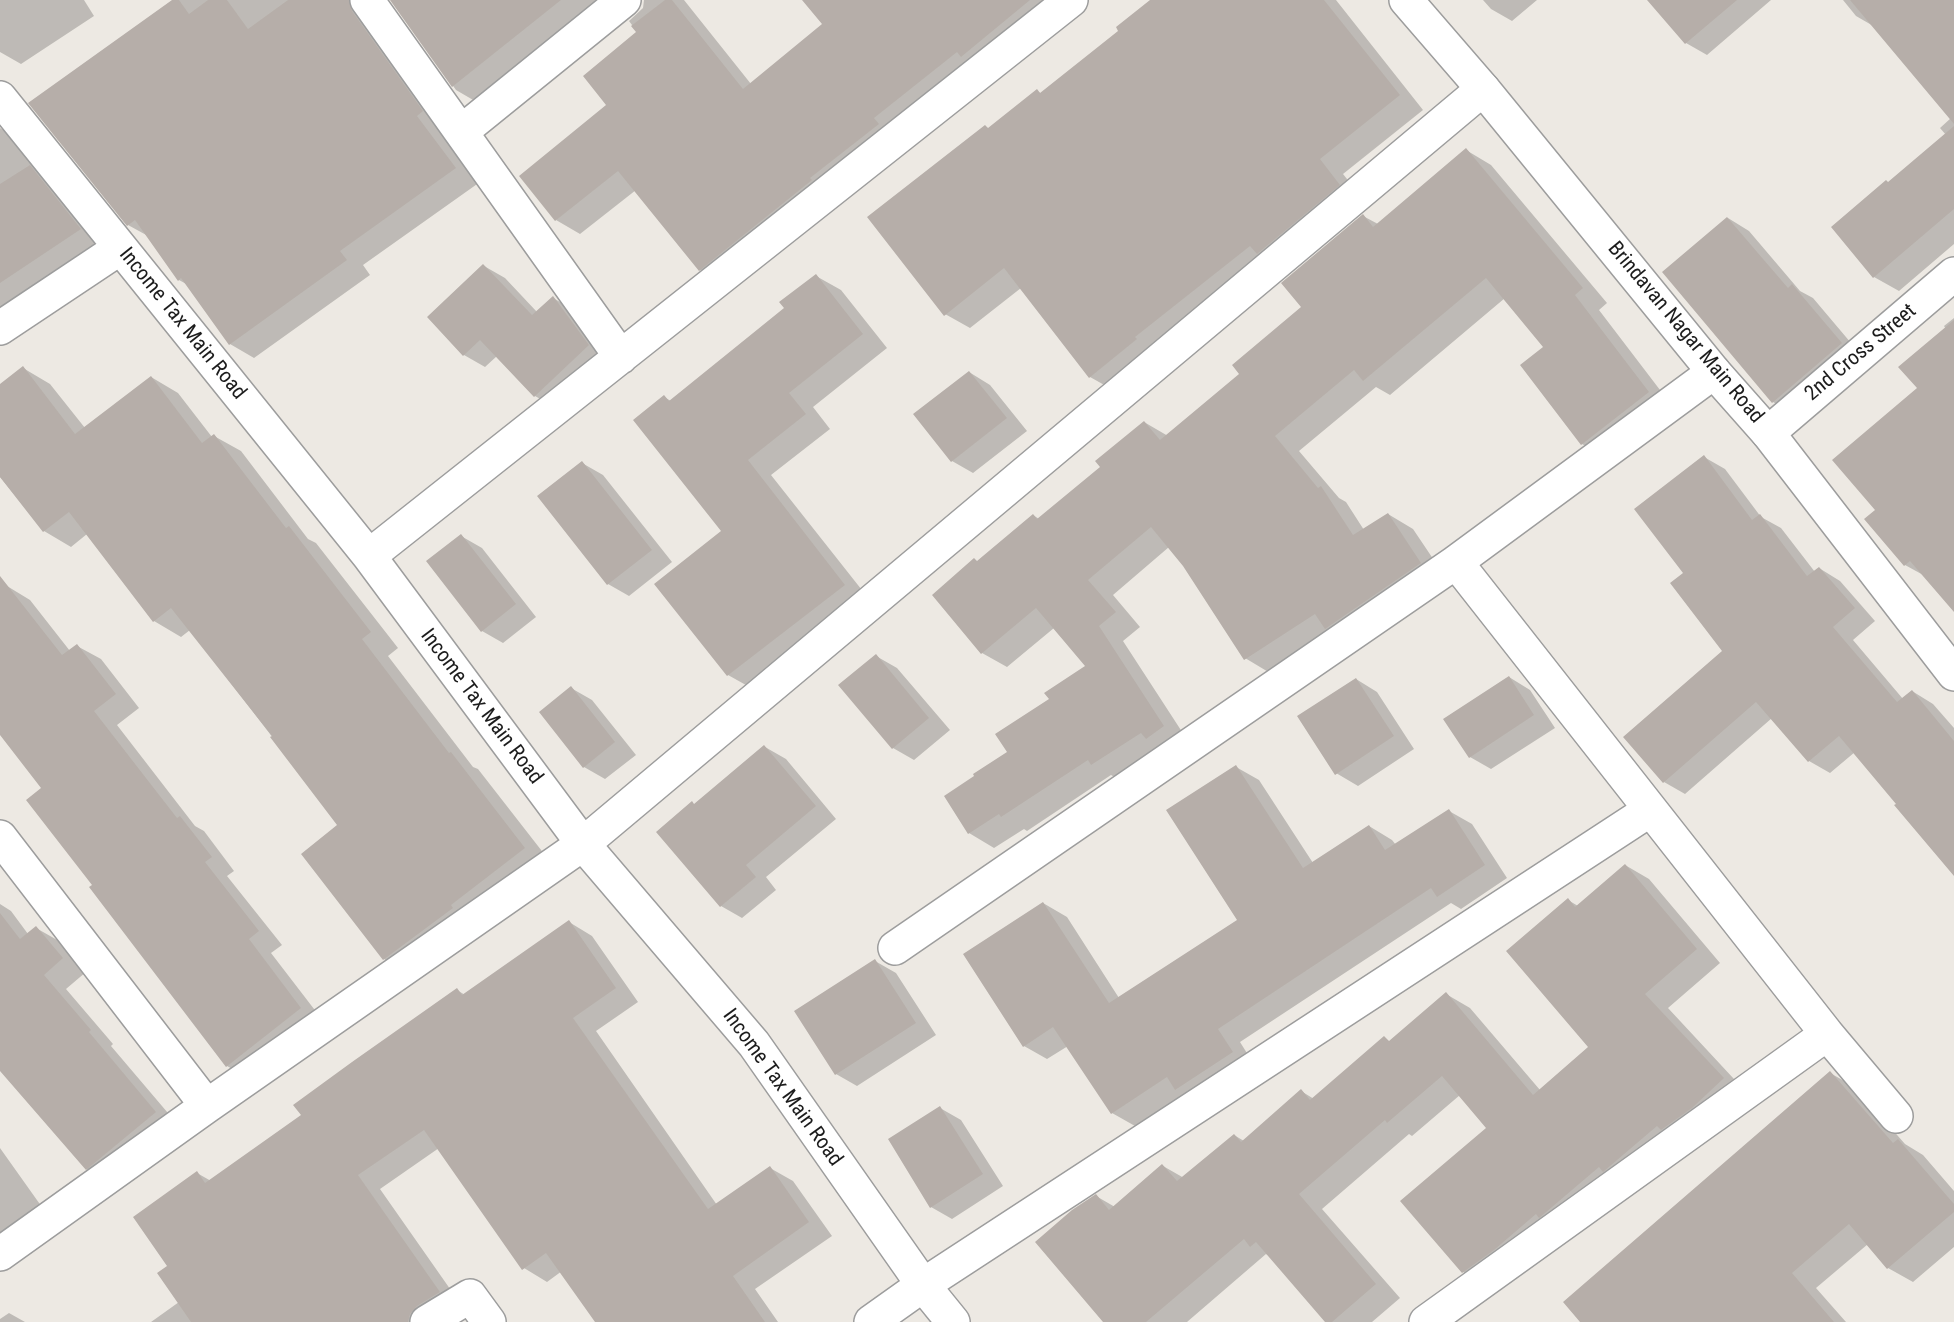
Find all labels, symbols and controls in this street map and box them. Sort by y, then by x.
street label: Brindavan Nagar Main Road [1602,237,1768,429]
street label: Income Tax Main Road [113,243,251,405]
street label: 2nd Cross Street [1800,299,1922,407]
street label: Income Tax Main Road [414,624,548,790]
street label: Income Tax Main Road [717,1005,847,1171]

